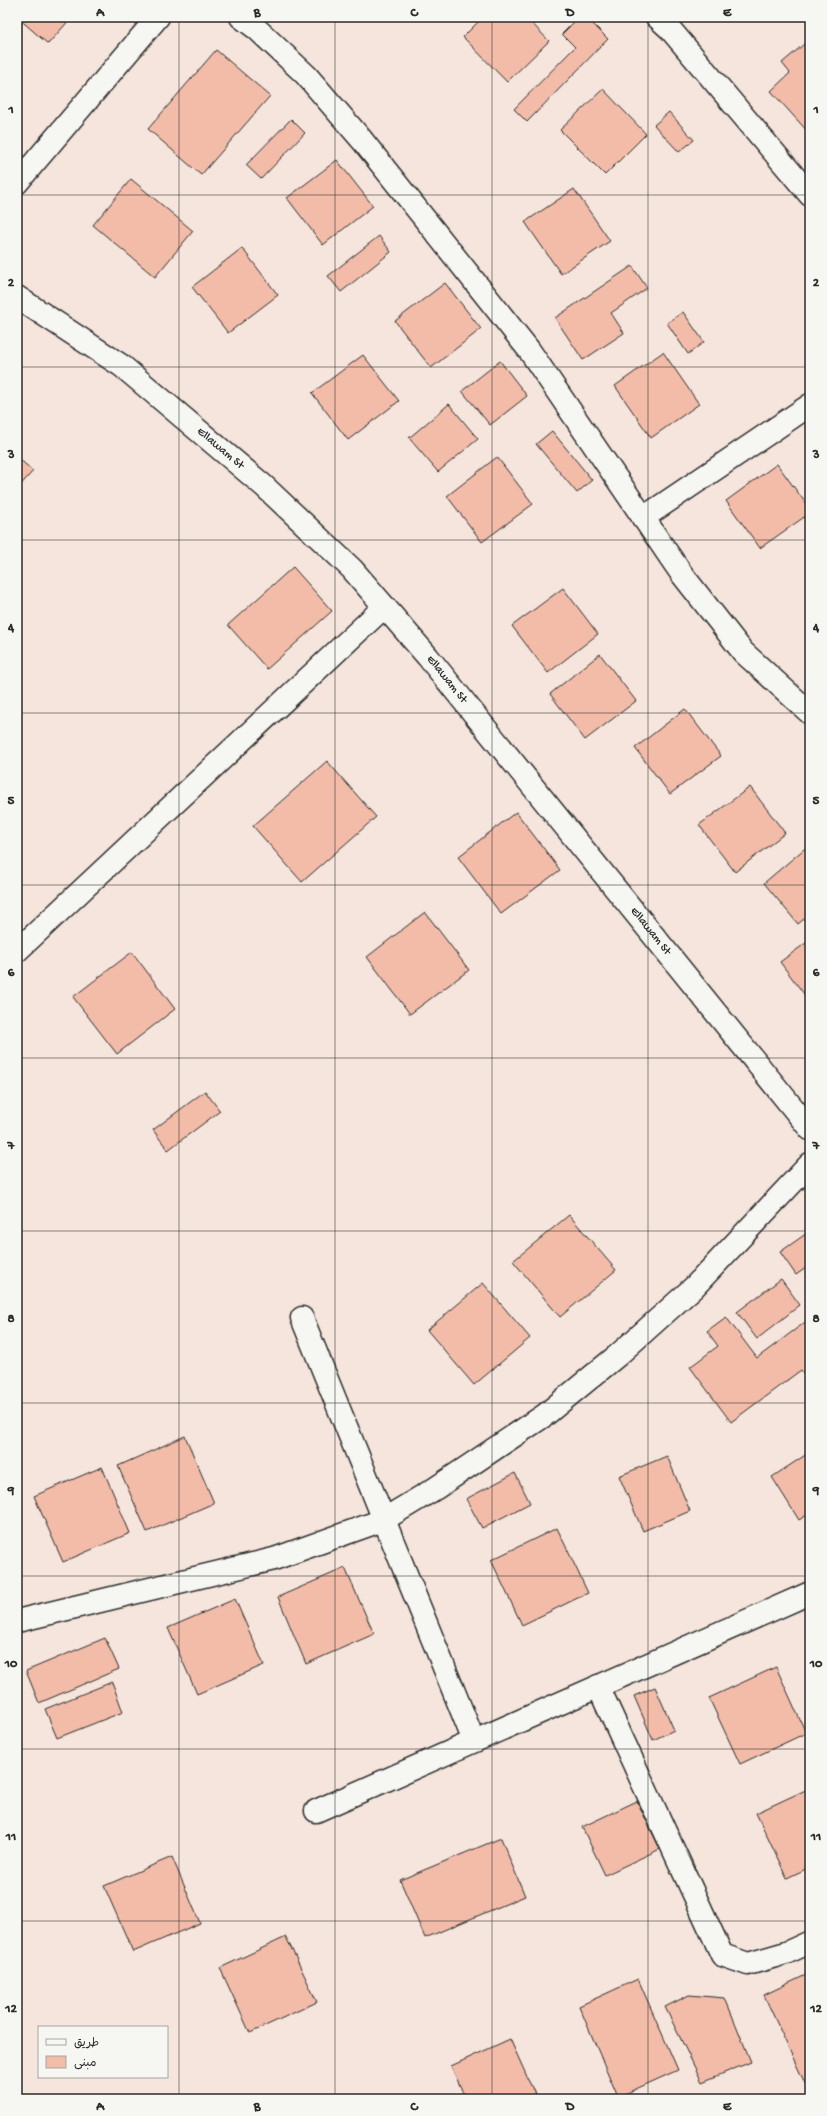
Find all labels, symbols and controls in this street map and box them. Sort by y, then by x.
text: A [95,6,105,21]
text: B [253,6,262,21]
text: C [409,6,419,21]
text: D [565,6,575,21]
text: E [723,6,732,21]
text: 1 [7,103,14,118]
text: 1 [812,103,819,118]
text: 2 [8,276,15,291]
text: 2 [813,276,820,291]
street label: Ellawam St [194,425,247,473]
text: 3 [7,448,15,463]
text: 3 [812,448,820,463]
text: 4 [7,621,15,636]
text: 4 [812,621,820,636]
street label: Ellawam St [423,653,471,707]
text: 5 [8,794,15,809]
text: 5 [813,794,820,809]
street label: Ellawam St [627,905,674,959]
text: 6 [8,966,15,981]
text: 6 [813,966,820,981]
text: 7 [7,1139,16,1154]
text: 7 [812,1139,821,1154]
text: 8 [7,1312,15,1327]
text: 8 [812,1312,820,1327]
text: 9 [7,1484,15,1499]
text: 9 [812,1484,820,1499]
text: 10 [4,1657,18,1672]
text: 10 [809,1657,823,1672]
text: 11 [5,1830,16,1845]
text: 11 [810,1830,821,1845]
text: 12 [4,2002,17,2017]
text: 12 [809,2002,822,2017]
legend [38,2026,168,2078]
text: طريق [74,2037,99,2051]
text: مبنى [74,2057,97,2071]
text: A [95,2100,105,2115]
text: B [253,2100,262,2115]
text: C [409,2100,419,2115]
text: D [565,2100,575,2115]
text: E [723,2100,732,2115]

